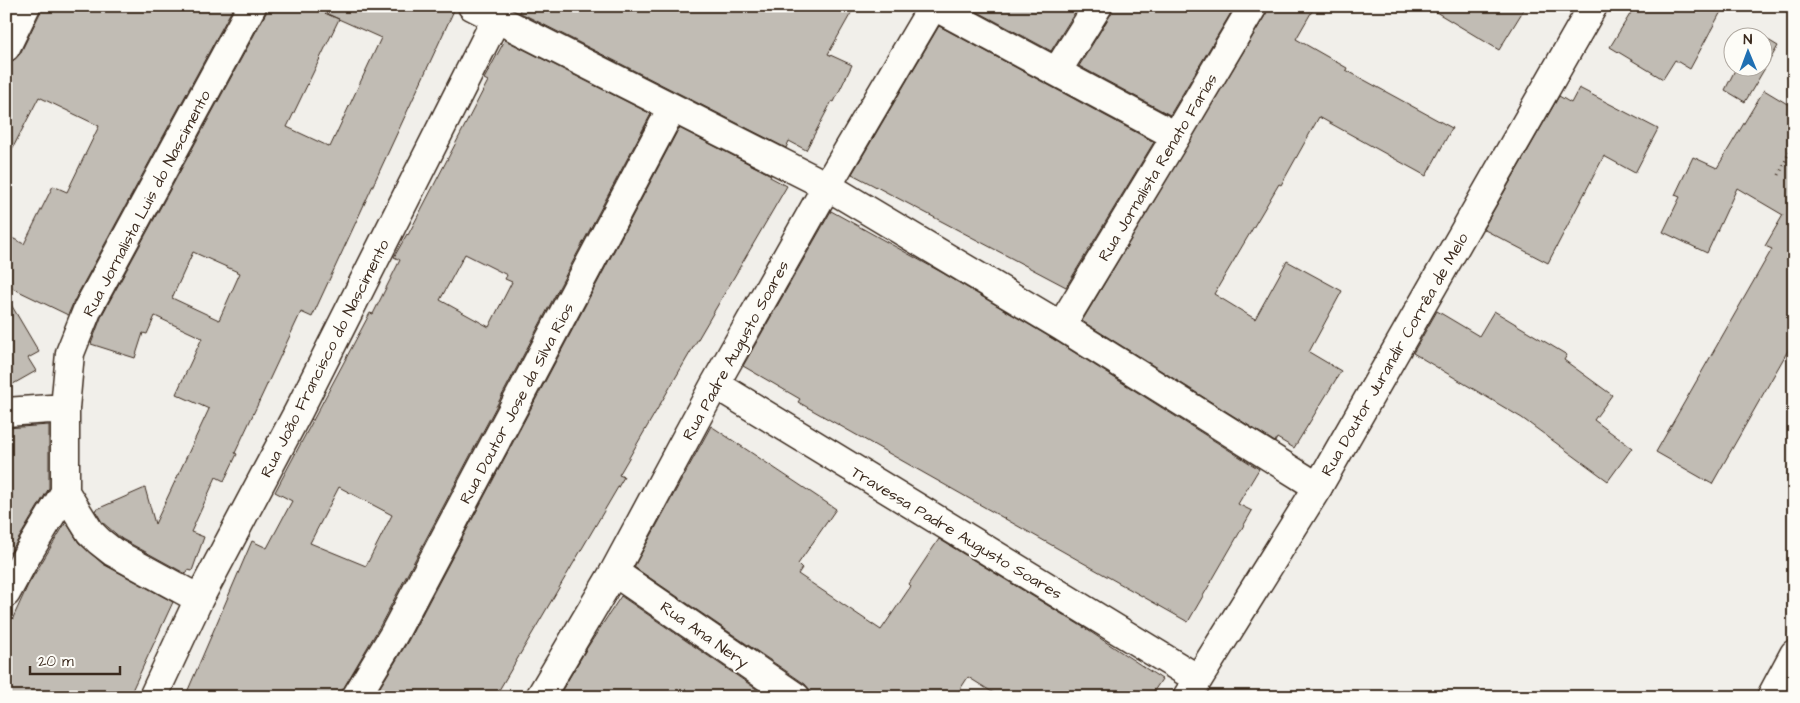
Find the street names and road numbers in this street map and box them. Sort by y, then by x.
street label: Rua Jornalista Renato Farias [1093,70,1223,265]
street label: Rua Jornalista Luis do Nascimento [78,86,216,321]
street label: Rua Doutor Jurandir Corrêa de Melo [1316,229,1474,480]
street label: Rua João Francisco do Nascimento [255,236,395,481]
street label: Rua Padre Augusto Soares [677,257,795,445]
street label: Rua Doutor Jose da Silva Rios [454,299,579,508]
street label: Travessa Padre Augusto Soares [846,461,1066,606]
street label: Rua Ana Nery [655,596,753,674]

